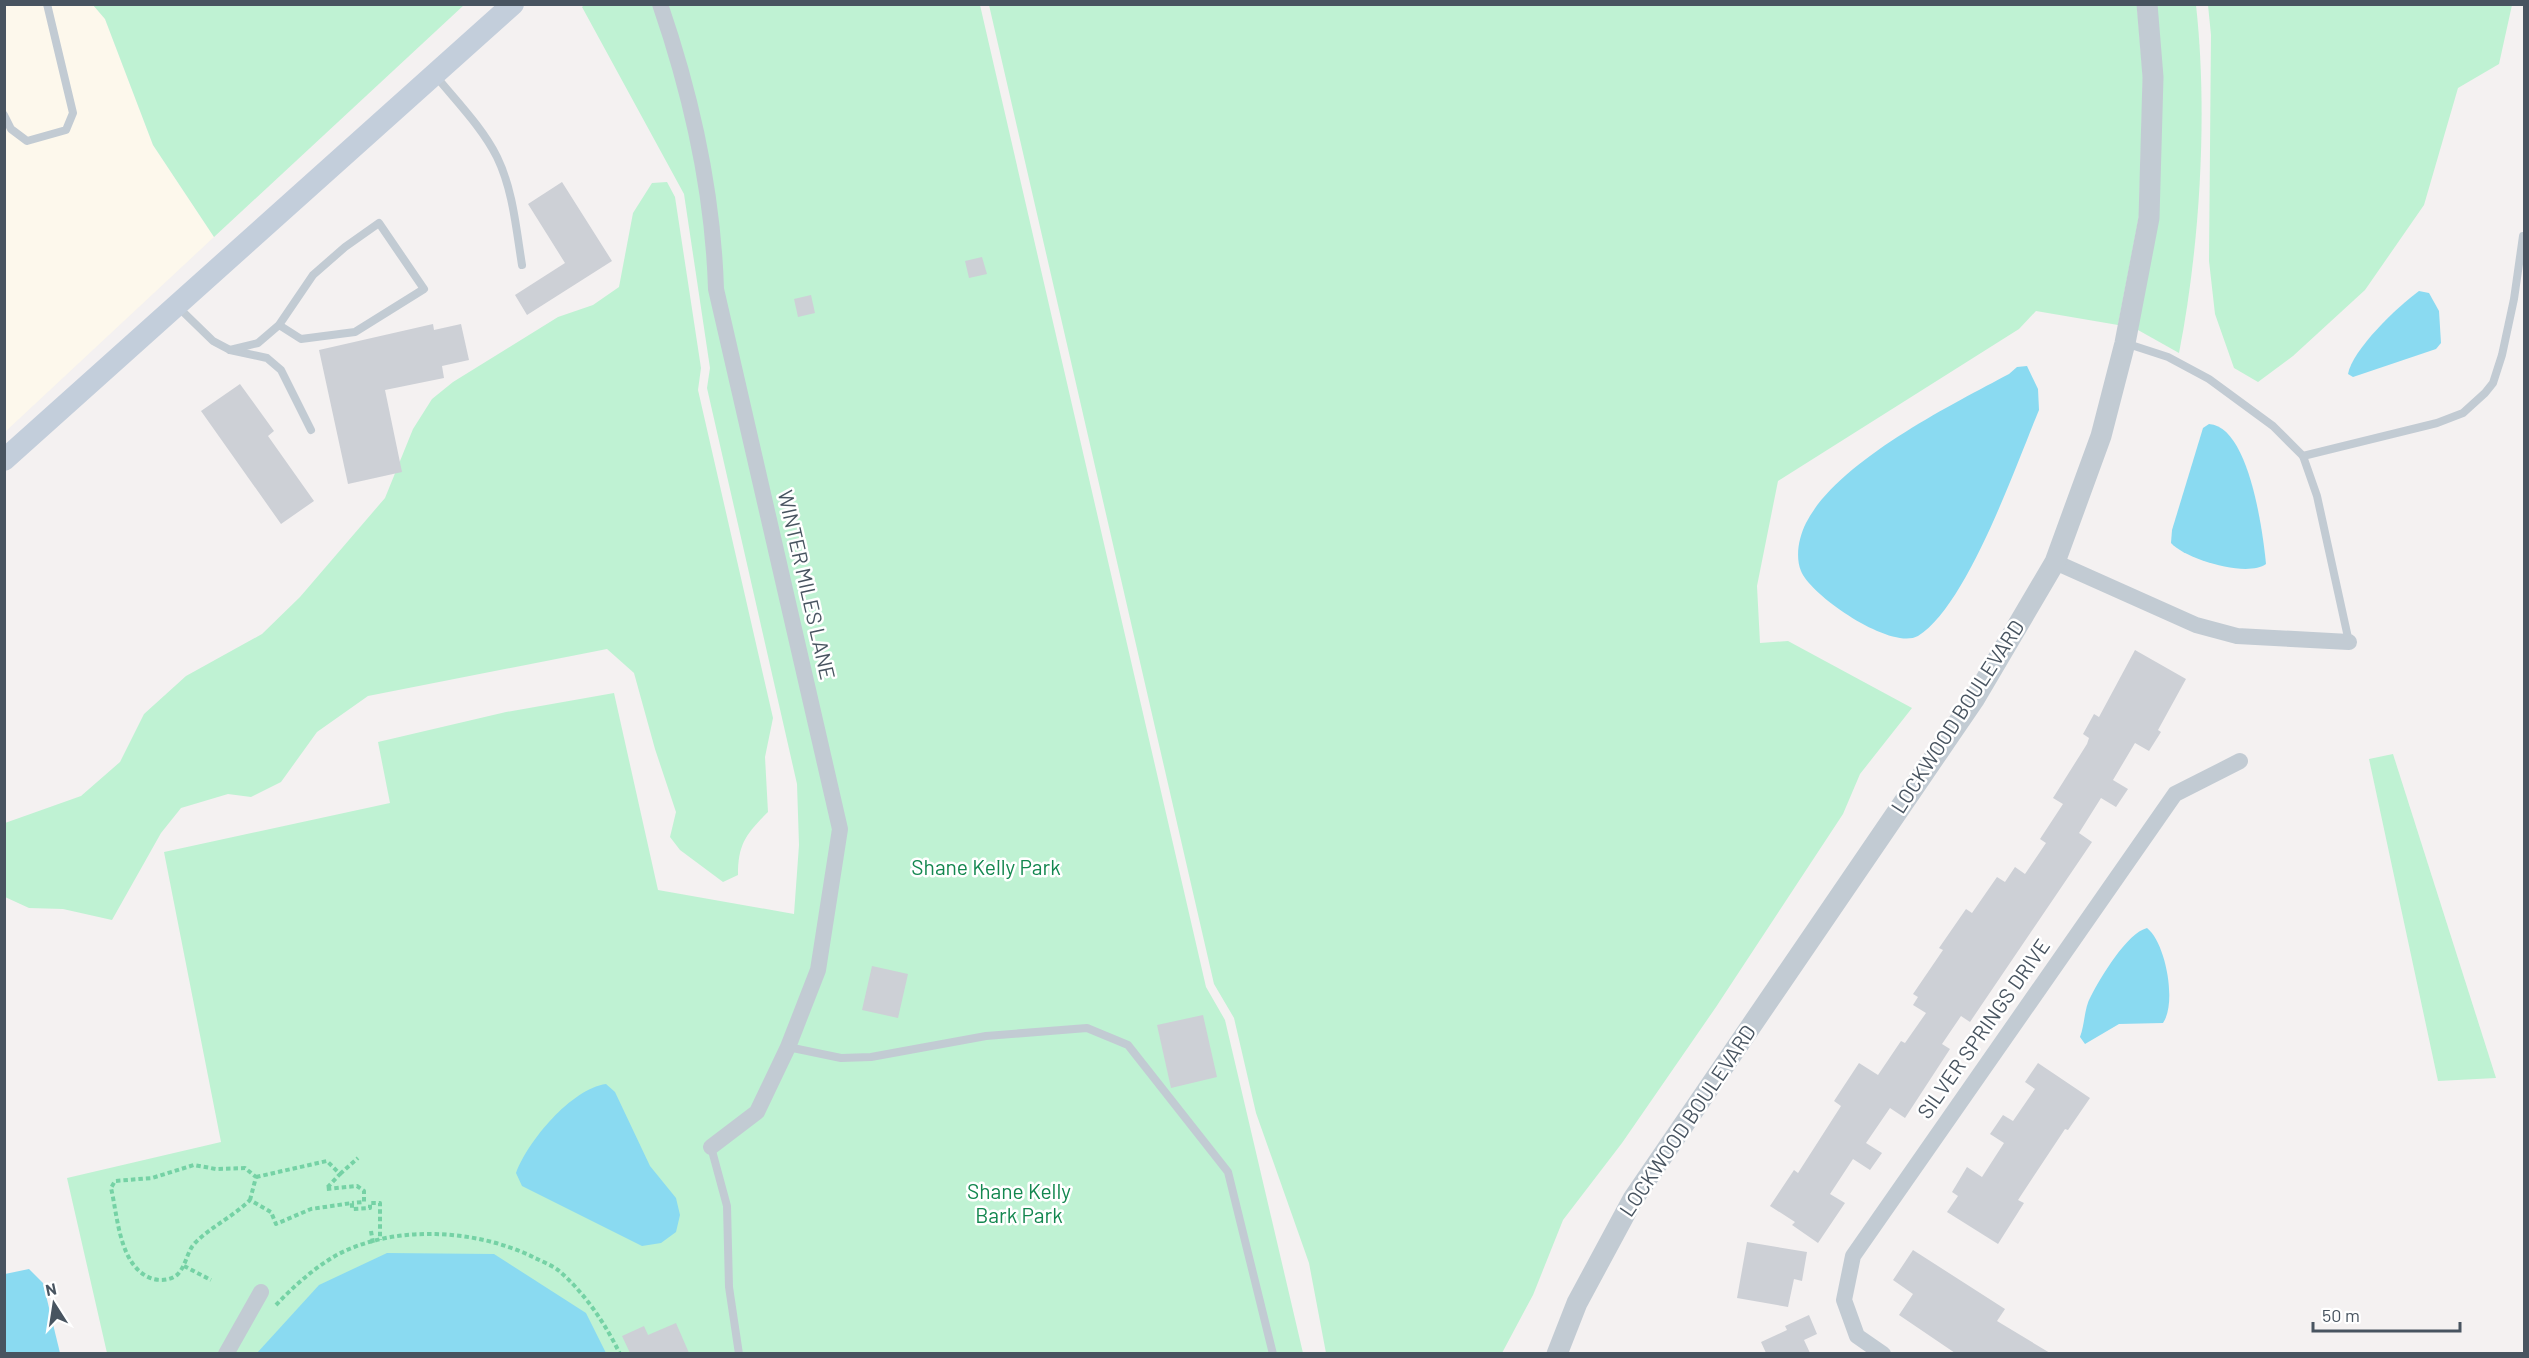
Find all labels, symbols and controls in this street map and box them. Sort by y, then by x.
street label: WINTER MILES LANE [774,488,841,682]
street label: LOCKWOOD BOULEVARD [1885,615,2029,818]
park label: Shane Kelly Park [911,854,1061,879]
street label: SILVER SPRINGS DRIVE [1911,934,2054,1123]
street label: LOCKWOOD BOULEVARD [1613,1020,1760,1221]
park label: Shane Kelly Bark Park [967,1178,1071,1227]
north arrow [24,1274,84,1334]
text: N [44,1278,58,1299]
scale bar [2313,1295,2460,1333]
text: 50 m [2322,1304,2360,1326]

